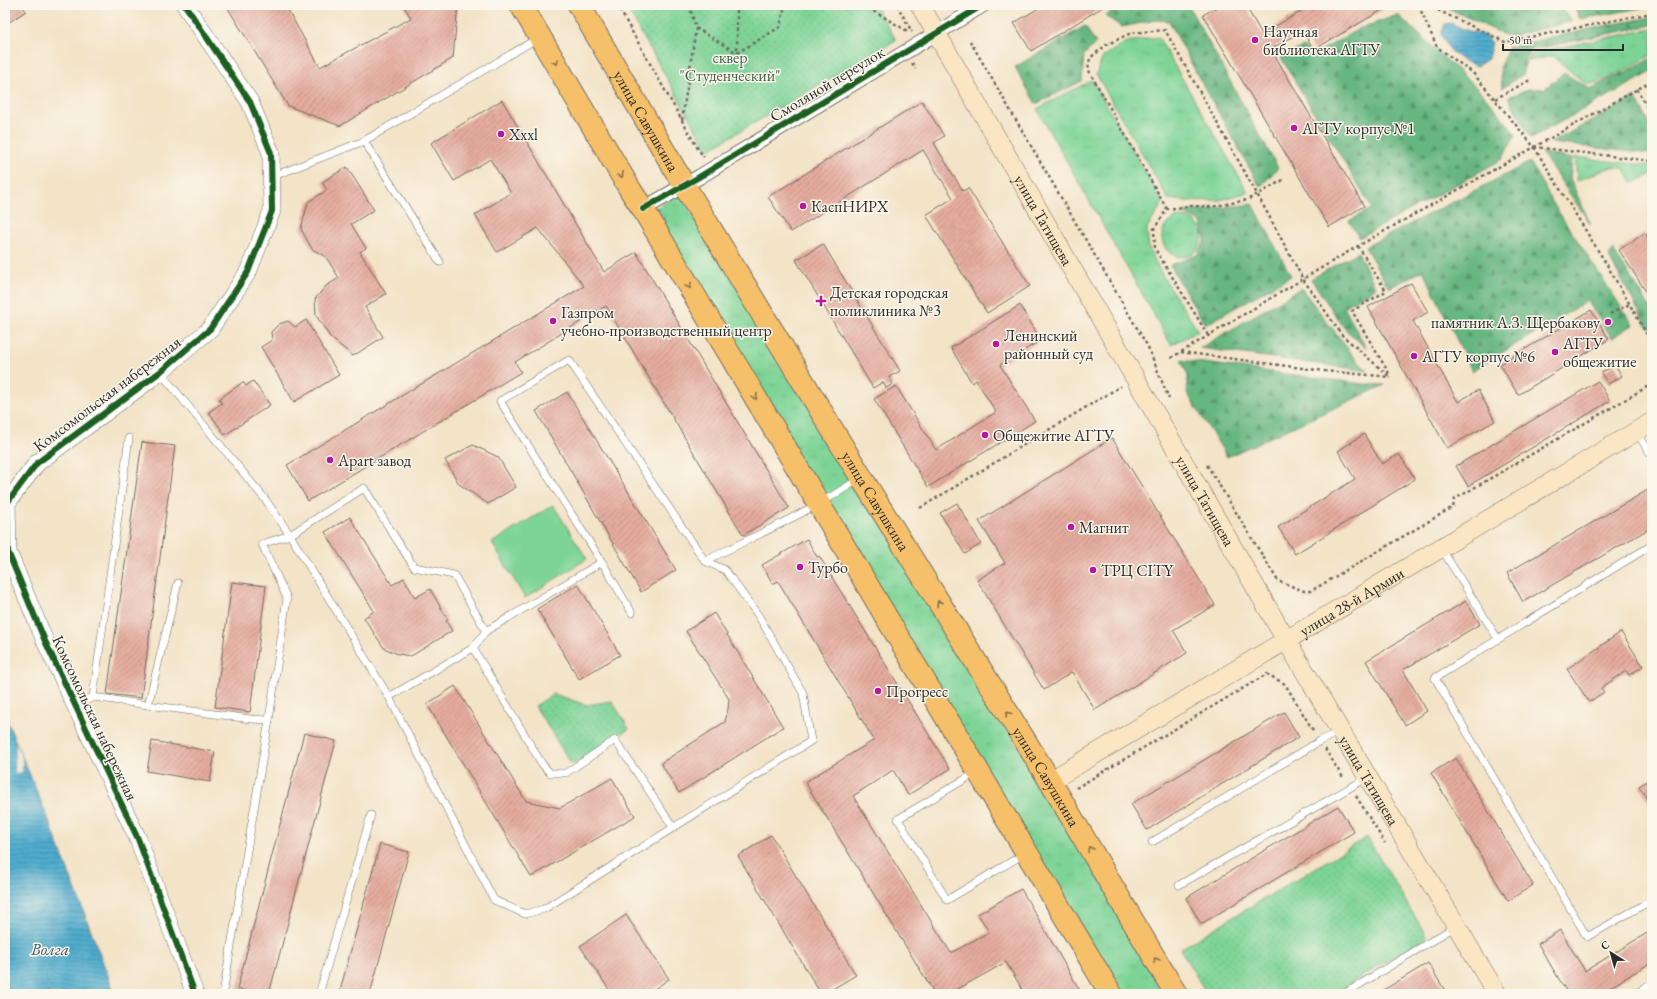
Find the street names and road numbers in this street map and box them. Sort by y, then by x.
street label: Смоляной переулок [766,41,889,127]
street label: улица Савушкина [609,66,685,176]
street label: улица Татищева [1009,171,1079,270]
street label: Комсомольская набережная [29,332,185,456]
street label: улица Савушкина [837,447,915,555]
street label: улица Татищева [1171,451,1240,550]
street label: улица 28-й Армии [1295,562,1408,641]
street label: Комсомольская набережная [48,632,142,804]
street label: улица Савушкина [1008,722,1085,831]
street label: улица Татищева [1334,731,1405,830]

